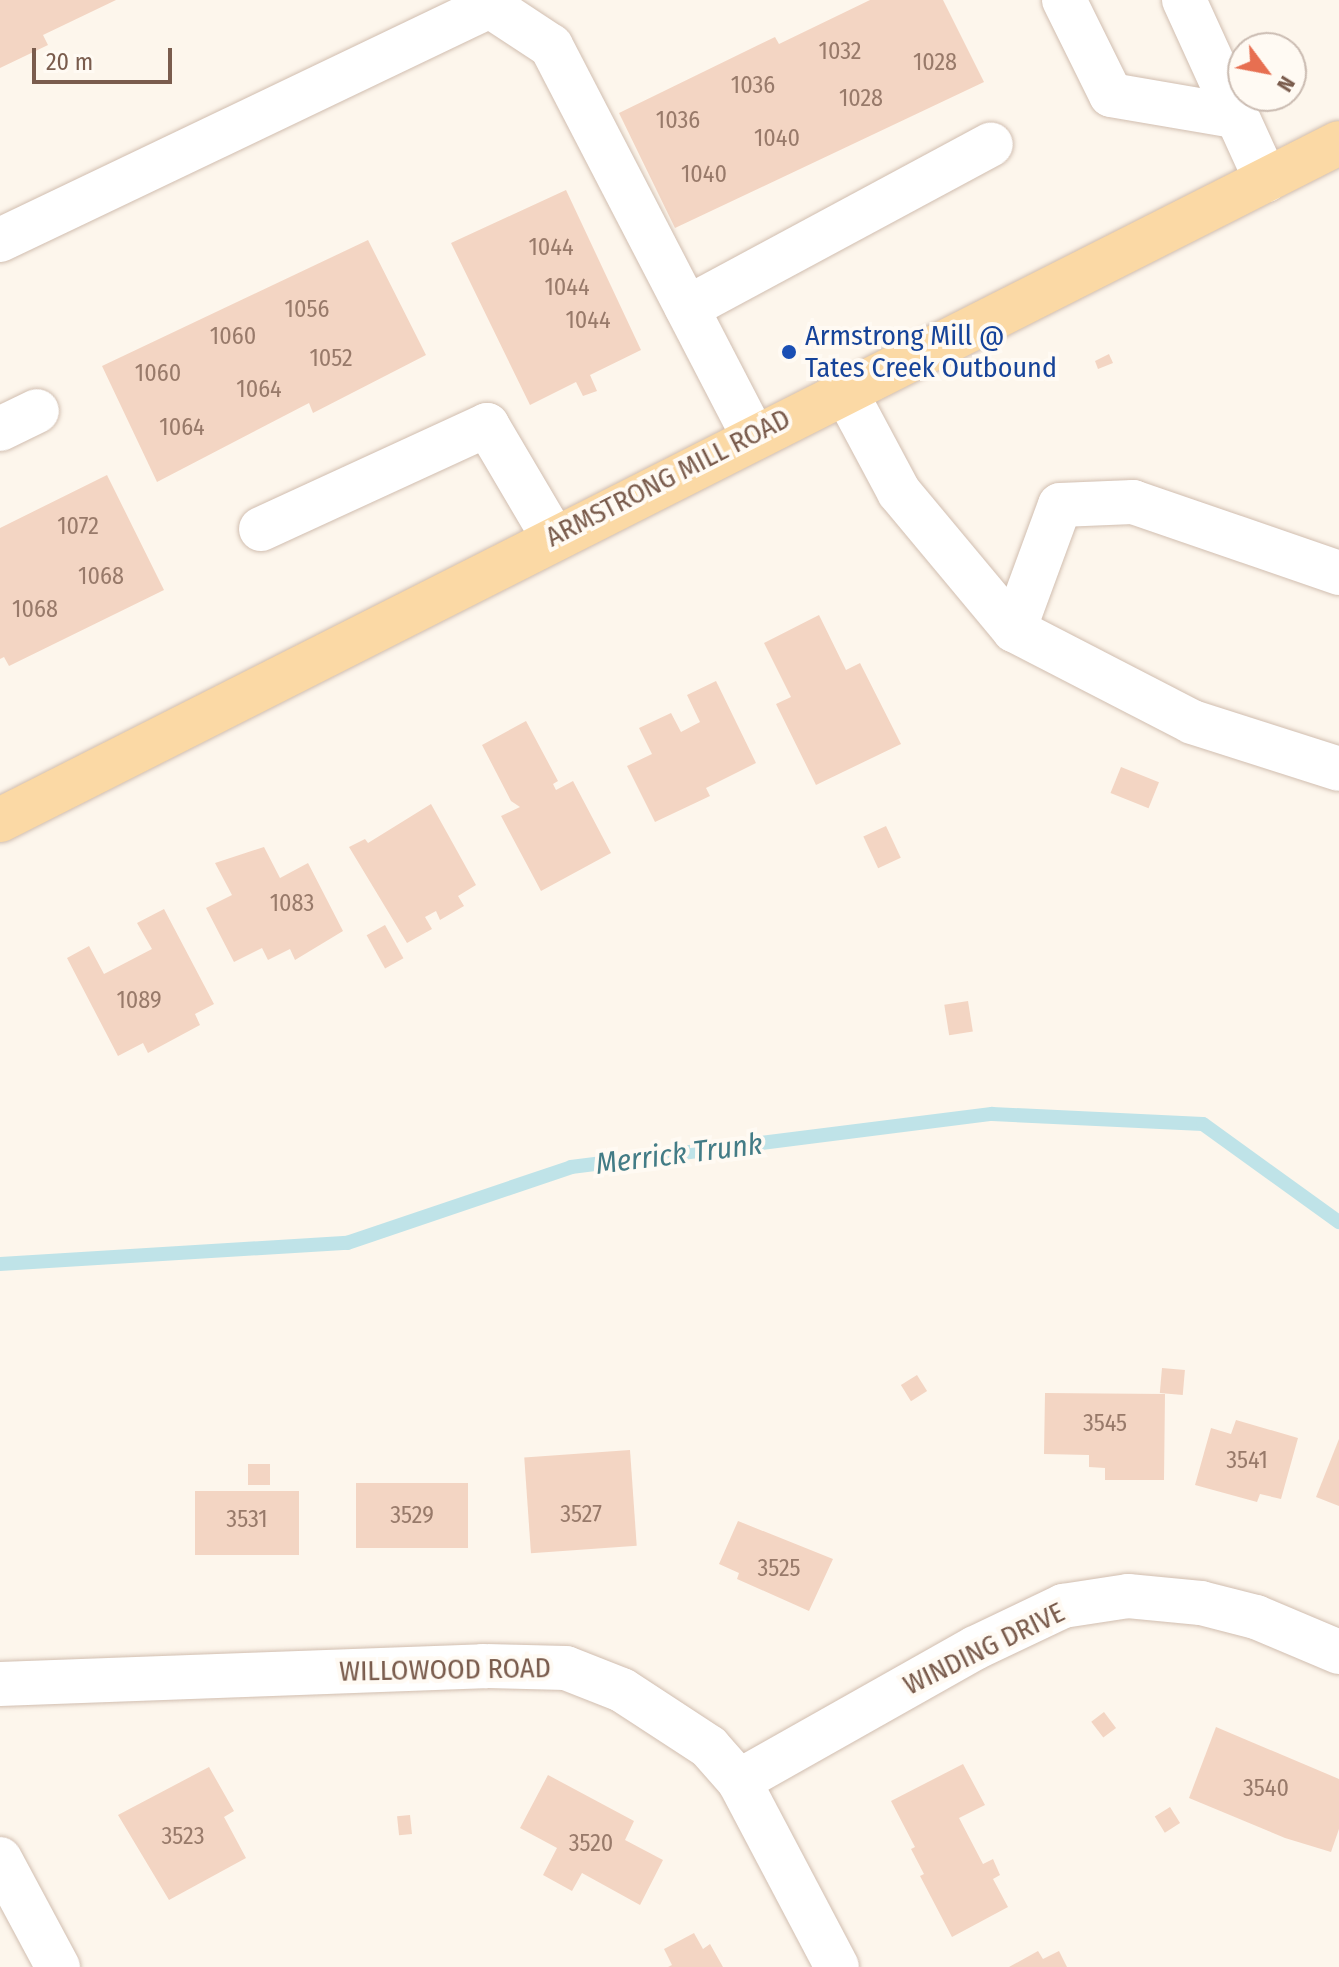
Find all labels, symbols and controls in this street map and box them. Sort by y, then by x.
scale bar [36,32,176,82]
north arrow [1227,32,1307,112]
house number: 1032 [819,38,861,66]
text: 20 m [46,48,93,76]
house number: 1028 [913,49,957,77]
text: N [1271,71,1301,97]
house number: 1036 [731,72,775,100]
house number: 1028 [839,85,883,113]
house number: 1036 [656,107,700,135]
house number: 1040 [754,125,800,153]
house number: 1040 [681,161,727,189]
house number: 1044 [528,234,574,262]
house number: 1044 [544,274,590,302]
house number: 1056 [285,296,329,324]
house number: 1044 [565,307,611,335]
place label: Armstrong Mill @ Tates Creek Outbound [805,319,1057,385]
house number: 1060 [210,323,256,351]
marker: Armstrong Mill @ Tates Creek Outbound [780,343,798,361]
house number: 1052 [309,345,353,373]
house number: 1060 [135,360,181,388]
house number: 1064 [236,376,282,404]
street label: ARMSTRONG MILL ROAD [540,402,796,554]
house number: 1064 [159,414,205,442]
house number: 1072 [57,513,99,541]
house number: 1068 [78,563,124,591]
house number: 1068 [12,596,58,624]
house number: 1083 [270,890,314,918]
house number: 1089 [116,987,162,1015]
water label: Merrick Trunk [594,1126,764,1182]
house number: 3545 [1083,1410,1127,1438]
house number: 3541 [1226,1447,1268,1475]
house number: 3527 [560,1501,602,1529]
house number: 3529 [390,1502,434,1530]
house number: 3531 [226,1506,268,1534]
house number: 3525 [757,1555,801,1583]
street label: WINDING DRIVE [898,1596,1070,1702]
street label: WILLOWOOD ROAD [339,1651,551,1689]
house number: 3540 [1243,1775,1289,1803]
house number: 3523 [162,1823,204,1851]
house number: 3520 [569,1830,613,1858]

